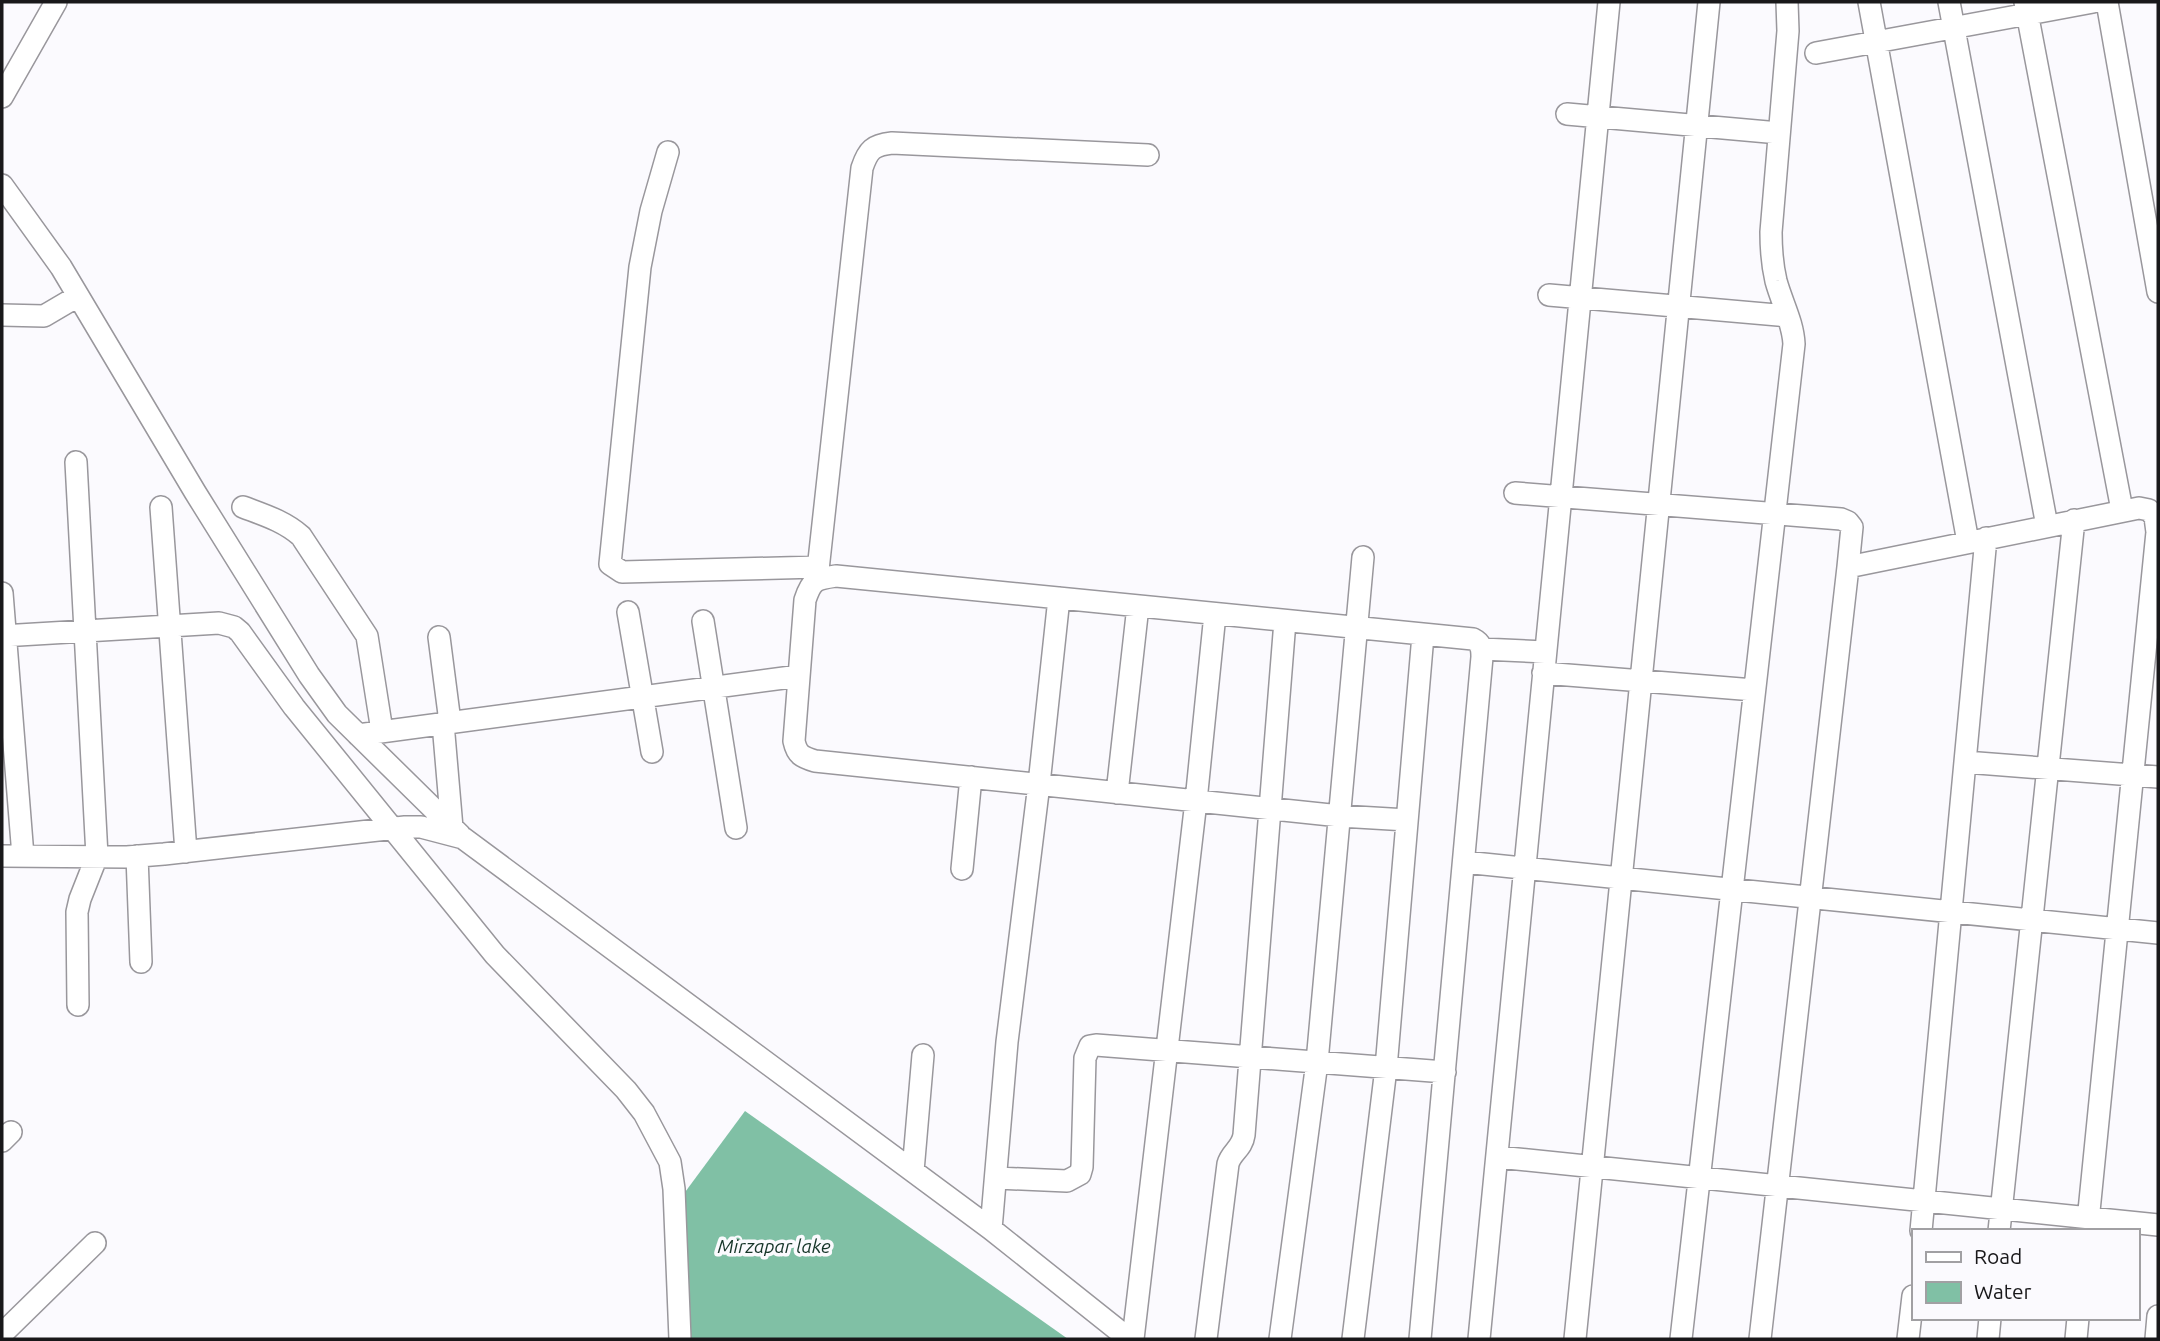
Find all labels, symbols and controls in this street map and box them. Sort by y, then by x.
legend [1912,1229,2139,1320]
water label: Mirzapar lake [717,1235,831,1257]
text: Road [1974,1244,2022,1268]
text: Water [1974,1279,2032,1303]

